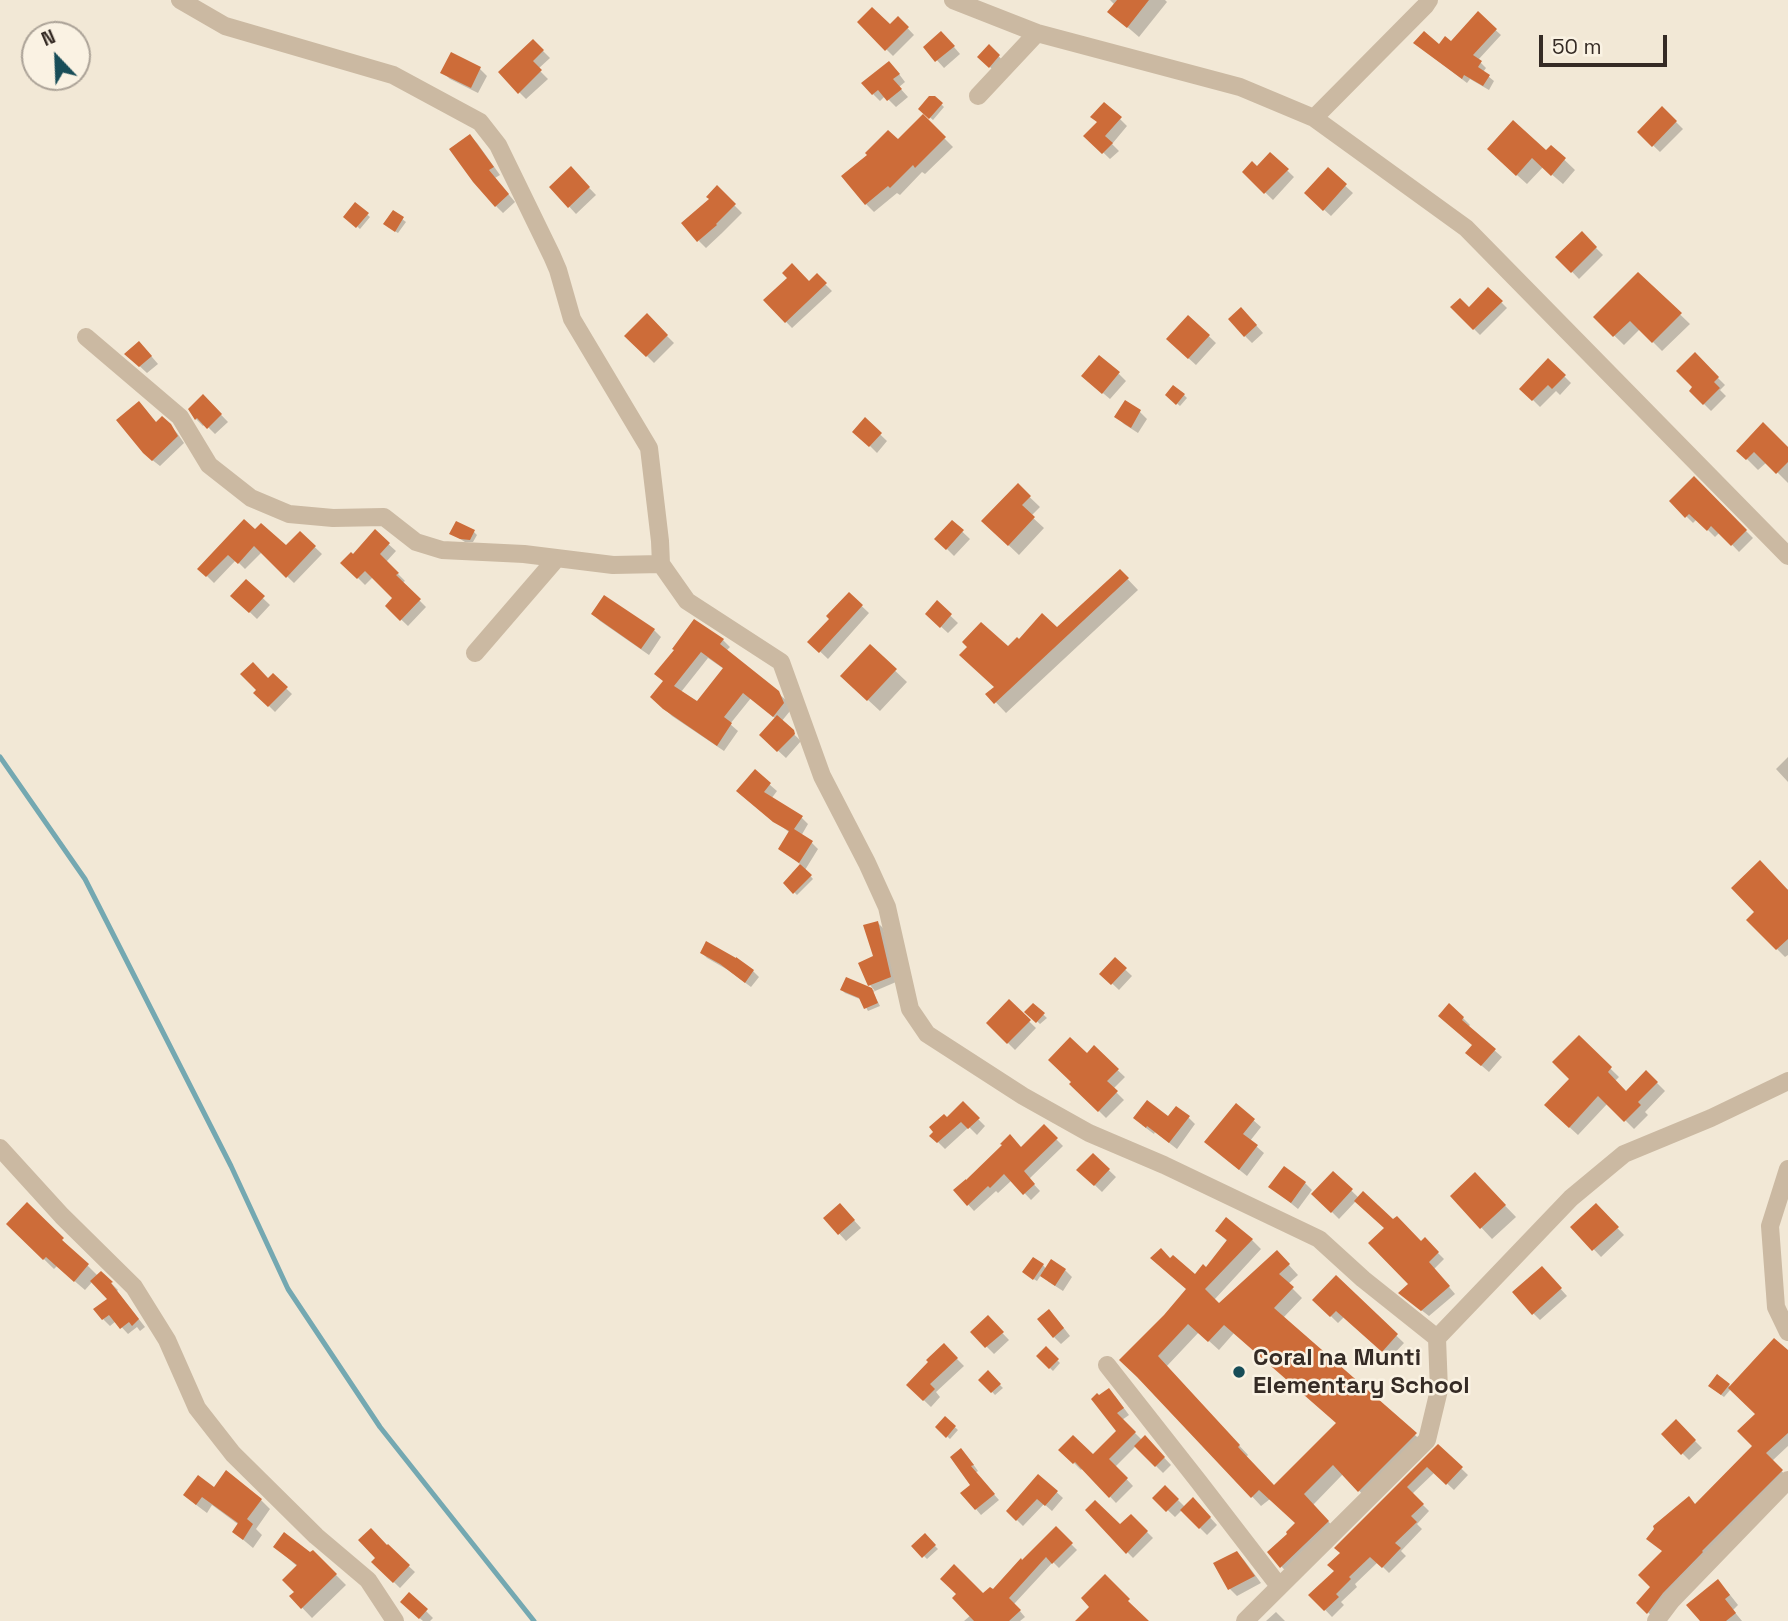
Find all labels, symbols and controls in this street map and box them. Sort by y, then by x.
north arrow [21,21,91,91]
scale bar [1543,21,1671,65]
text: N [38,24,59,52]
text: 50 m [1552,33,1602,60]
place label: Coral na Munti Elementary School [1253,1344,1470,1400]
marker: Coral na Munti Elementary School [1231,1364,1247,1380]

